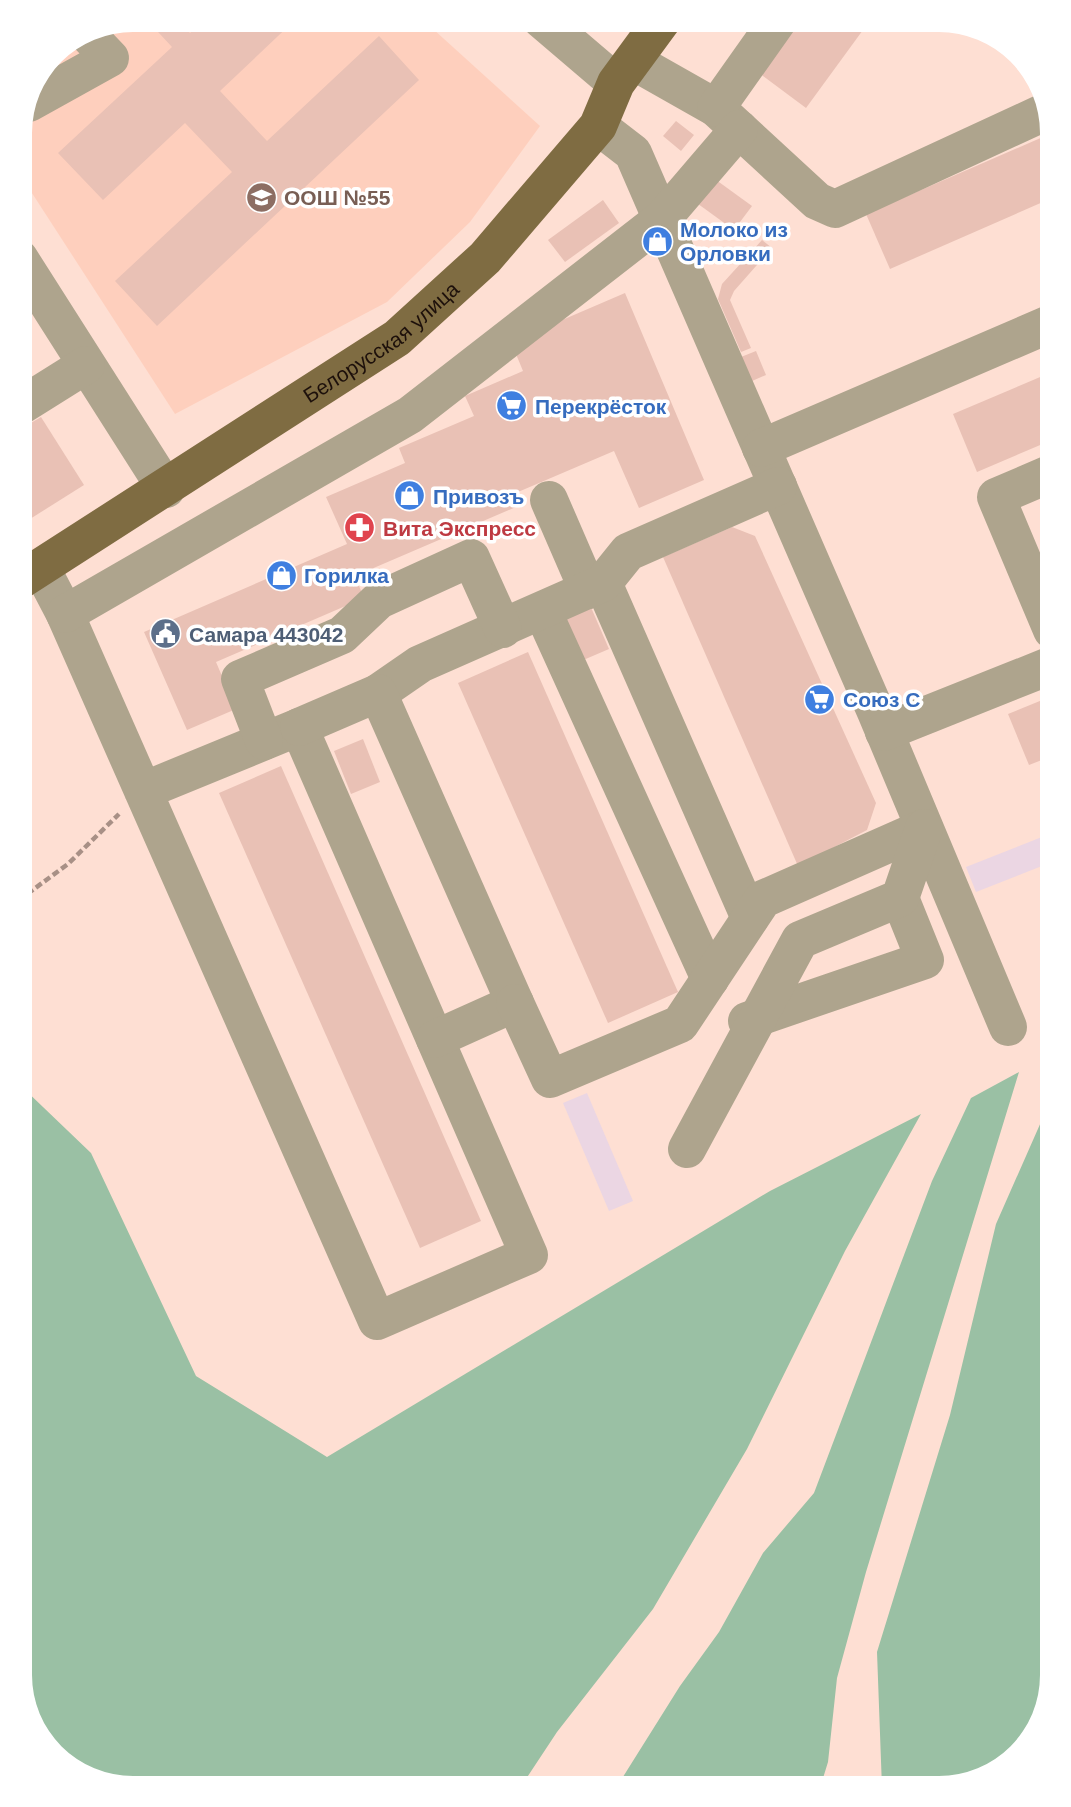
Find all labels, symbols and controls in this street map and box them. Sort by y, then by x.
school or university icon: ООШ №55 [244,180,278,214]
place label: ООШ №55 [284,186,391,209]
place label: Молоко из Орловки [680,218,788,265]
shop icon: Молоко из Орловки [640,224,674,258]
street label: Белорусская улица [299,276,463,407]
supermarket icon: Перекрёсток [495,389,529,423]
place label: Перекрёсток [535,395,667,418]
shop icon: Привозъ [393,479,427,513]
place label: Привозъ [433,485,524,508]
pharmacy icon: Вита Экспресс [343,511,377,545]
place label: Вита Экспресс [383,517,536,540]
shop icon: Горилка [264,558,298,592]
place label: Горилка [304,564,389,587]
public building icon: Самара 443042 [149,617,183,651]
place label: Самара 443042 [189,623,343,646]
supermarket icon: Союз С [803,682,837,716]
place label: Союз С [843,688,920,711]

